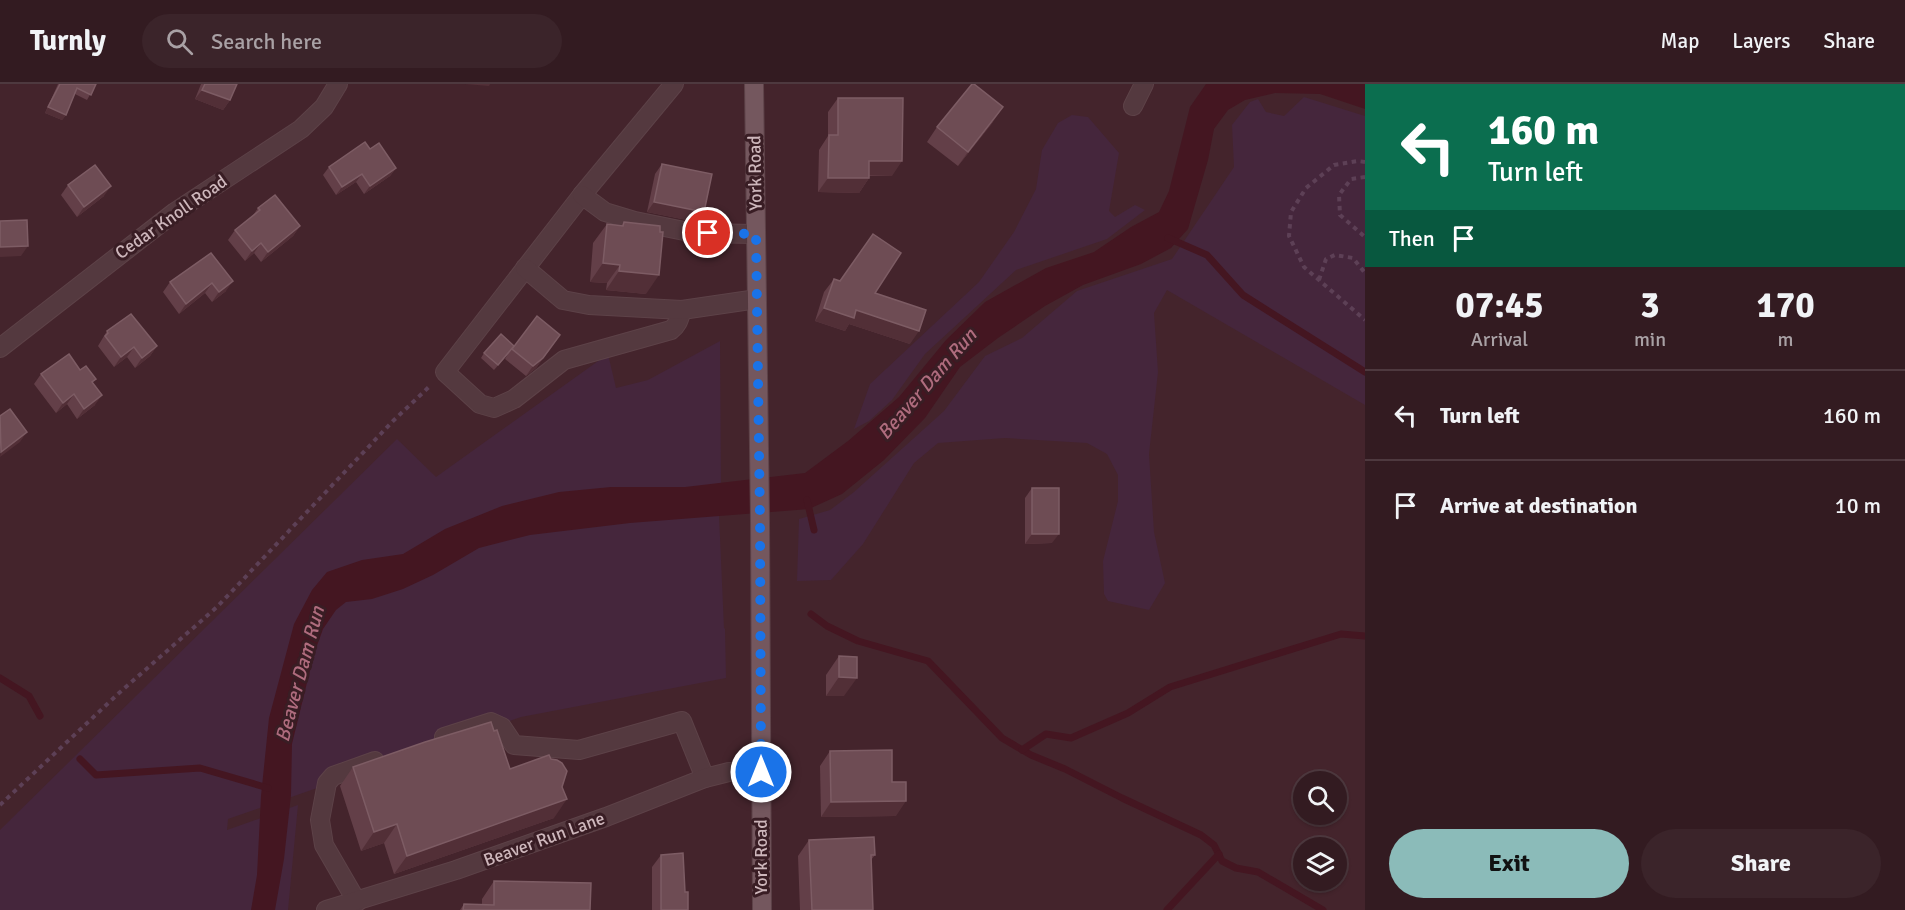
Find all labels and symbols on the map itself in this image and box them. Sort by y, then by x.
street label: York Road [743,135,767,211]
street label: Cedar Knoll Road [111,170,231,264]
pin [682,207,733,258]
water label: Beaver Dam Run [872,322,983,445]
water label: Beaver Dam Run [270,602,330,744]
position arrow [729,740,793,804]
street label: Beaver Run Lane [480,807,608,871]
street label: York Road [750,819,772,895]

